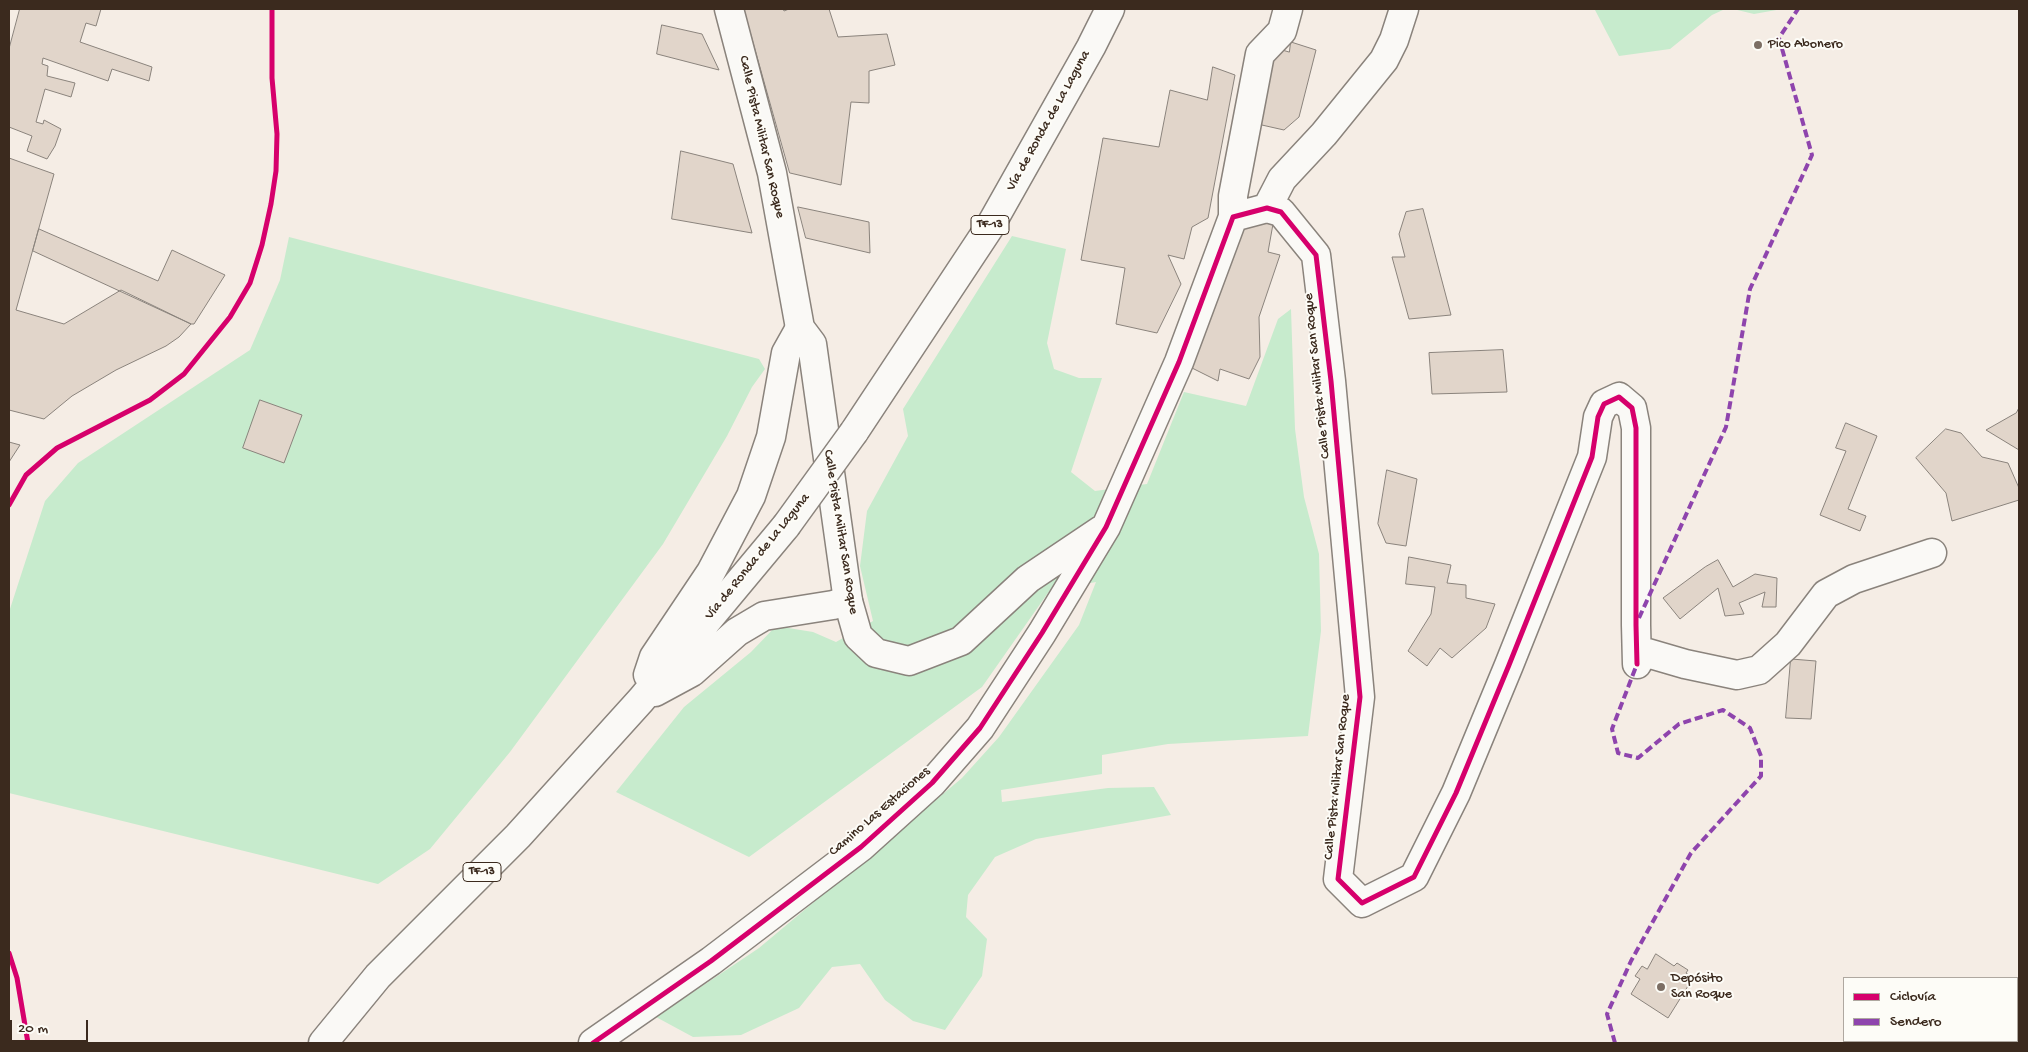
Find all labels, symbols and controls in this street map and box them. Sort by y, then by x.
place label: Pico Abonero [1768,37,1843,53]
marker: Pico Abonero [1752,39,1764,51]
street label: Vía de Ronda de La Laguna [1003,48,1095,194]
street label: Calle Pista Militar San Roque [734,54,788,220]
road number: TF-13 [971,216,1009,234]
street label: Calle Pista Militar San Roque [1301,292,1335,460]
street label: Calle Pista Militar San Roque [819,449,861,615]
street label: Vía de Ronda de La Laguna [702,490,814,624]
street label: Calle Pista Militar San Roque [1321,693,1355,861]
street label: Camino Las Estaciones [826,764,934,860]
road number: TF-13 [463,862,501,882]
place label: Depósito San Roque [1671,971,1732,1004]
legend [1843,977,2018,1042]
marker: Depósito San Roque [1655,981,1667,993]
text: Ciclovía [1890,988,1936,1006]
scale bar [12,1010,90,1042]
text: Sendero [1890,1013,1941,1031]
text: 20 m [18,1020,48,1038]

